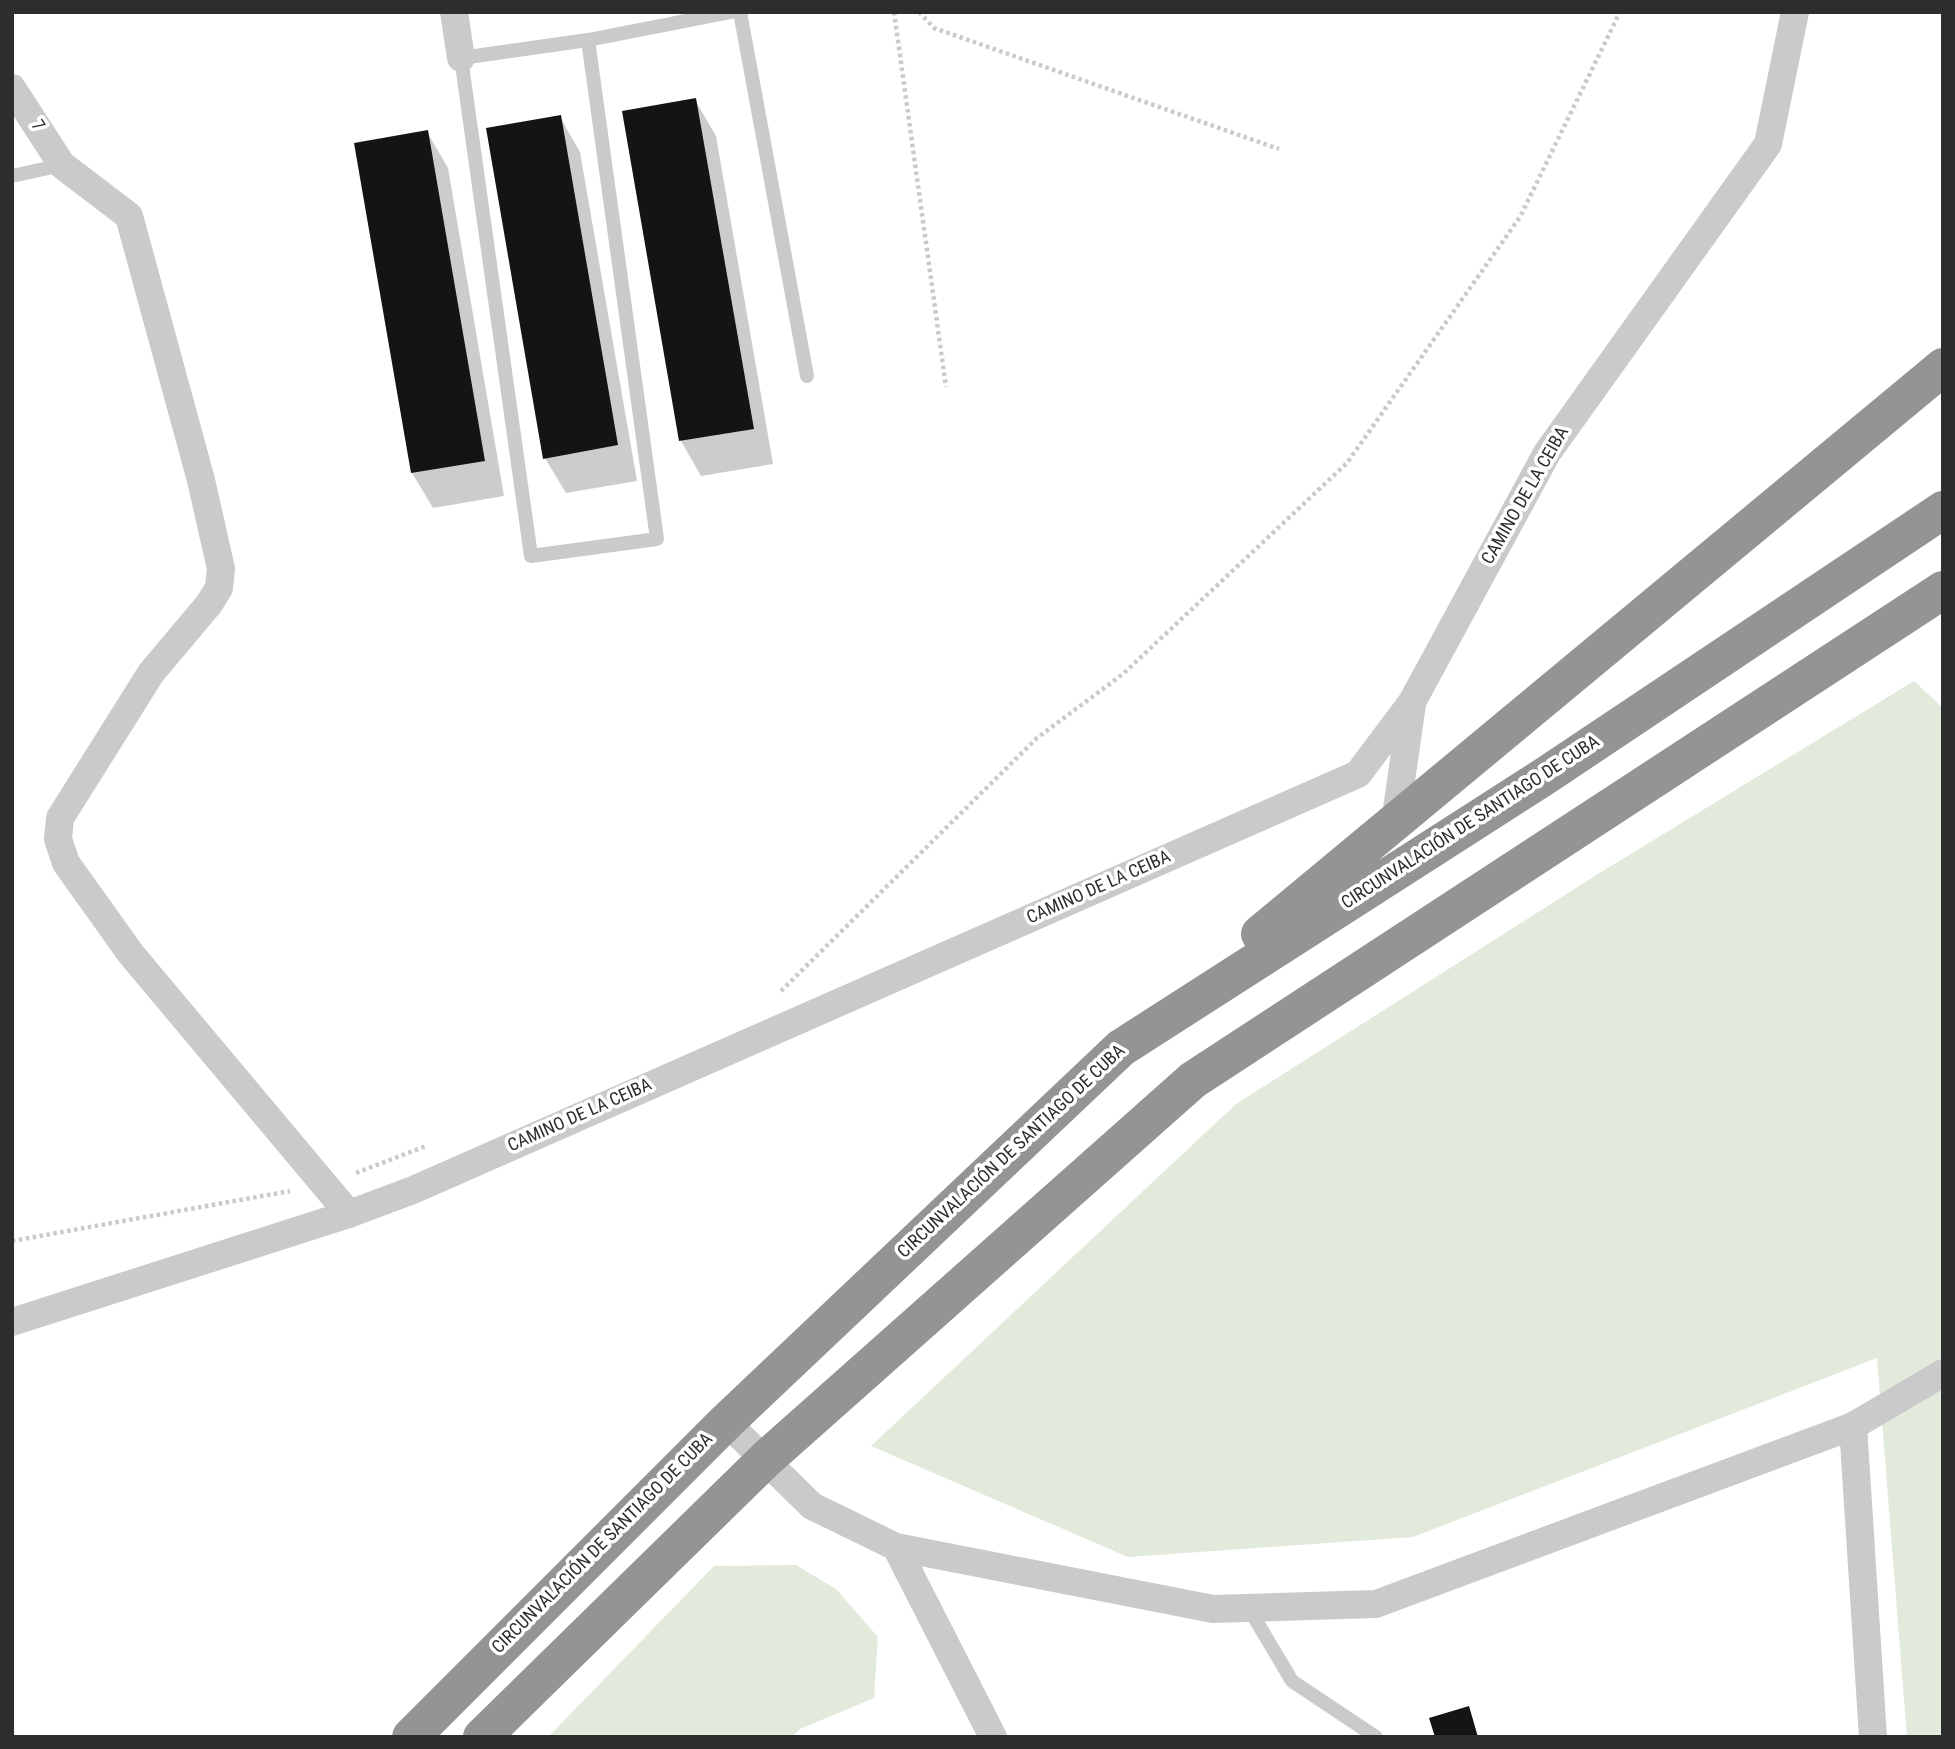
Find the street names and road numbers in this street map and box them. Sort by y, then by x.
street label: 7 [26,116,48,136]
street label: CAMINO DE LA CEIBA [1478,423,1574,569]
street label: CIRCUNVALACIÓN DE SANTIAGO DE CUBA [1338,731,1604,915]
street label: CAMINO DE LA CEIBA [1024,847,1174,929]
street label: CIRCUNVALACIÓN DE SANTIAGO DE CUBA [894,1041,1130,1263]
street label: CAMINO DE LA CEIBA [505,1075,655,1157]
street label: CIRCUNVALACIÓN DE SANTIAGO DE CUBA [488,1429,718,1659]

